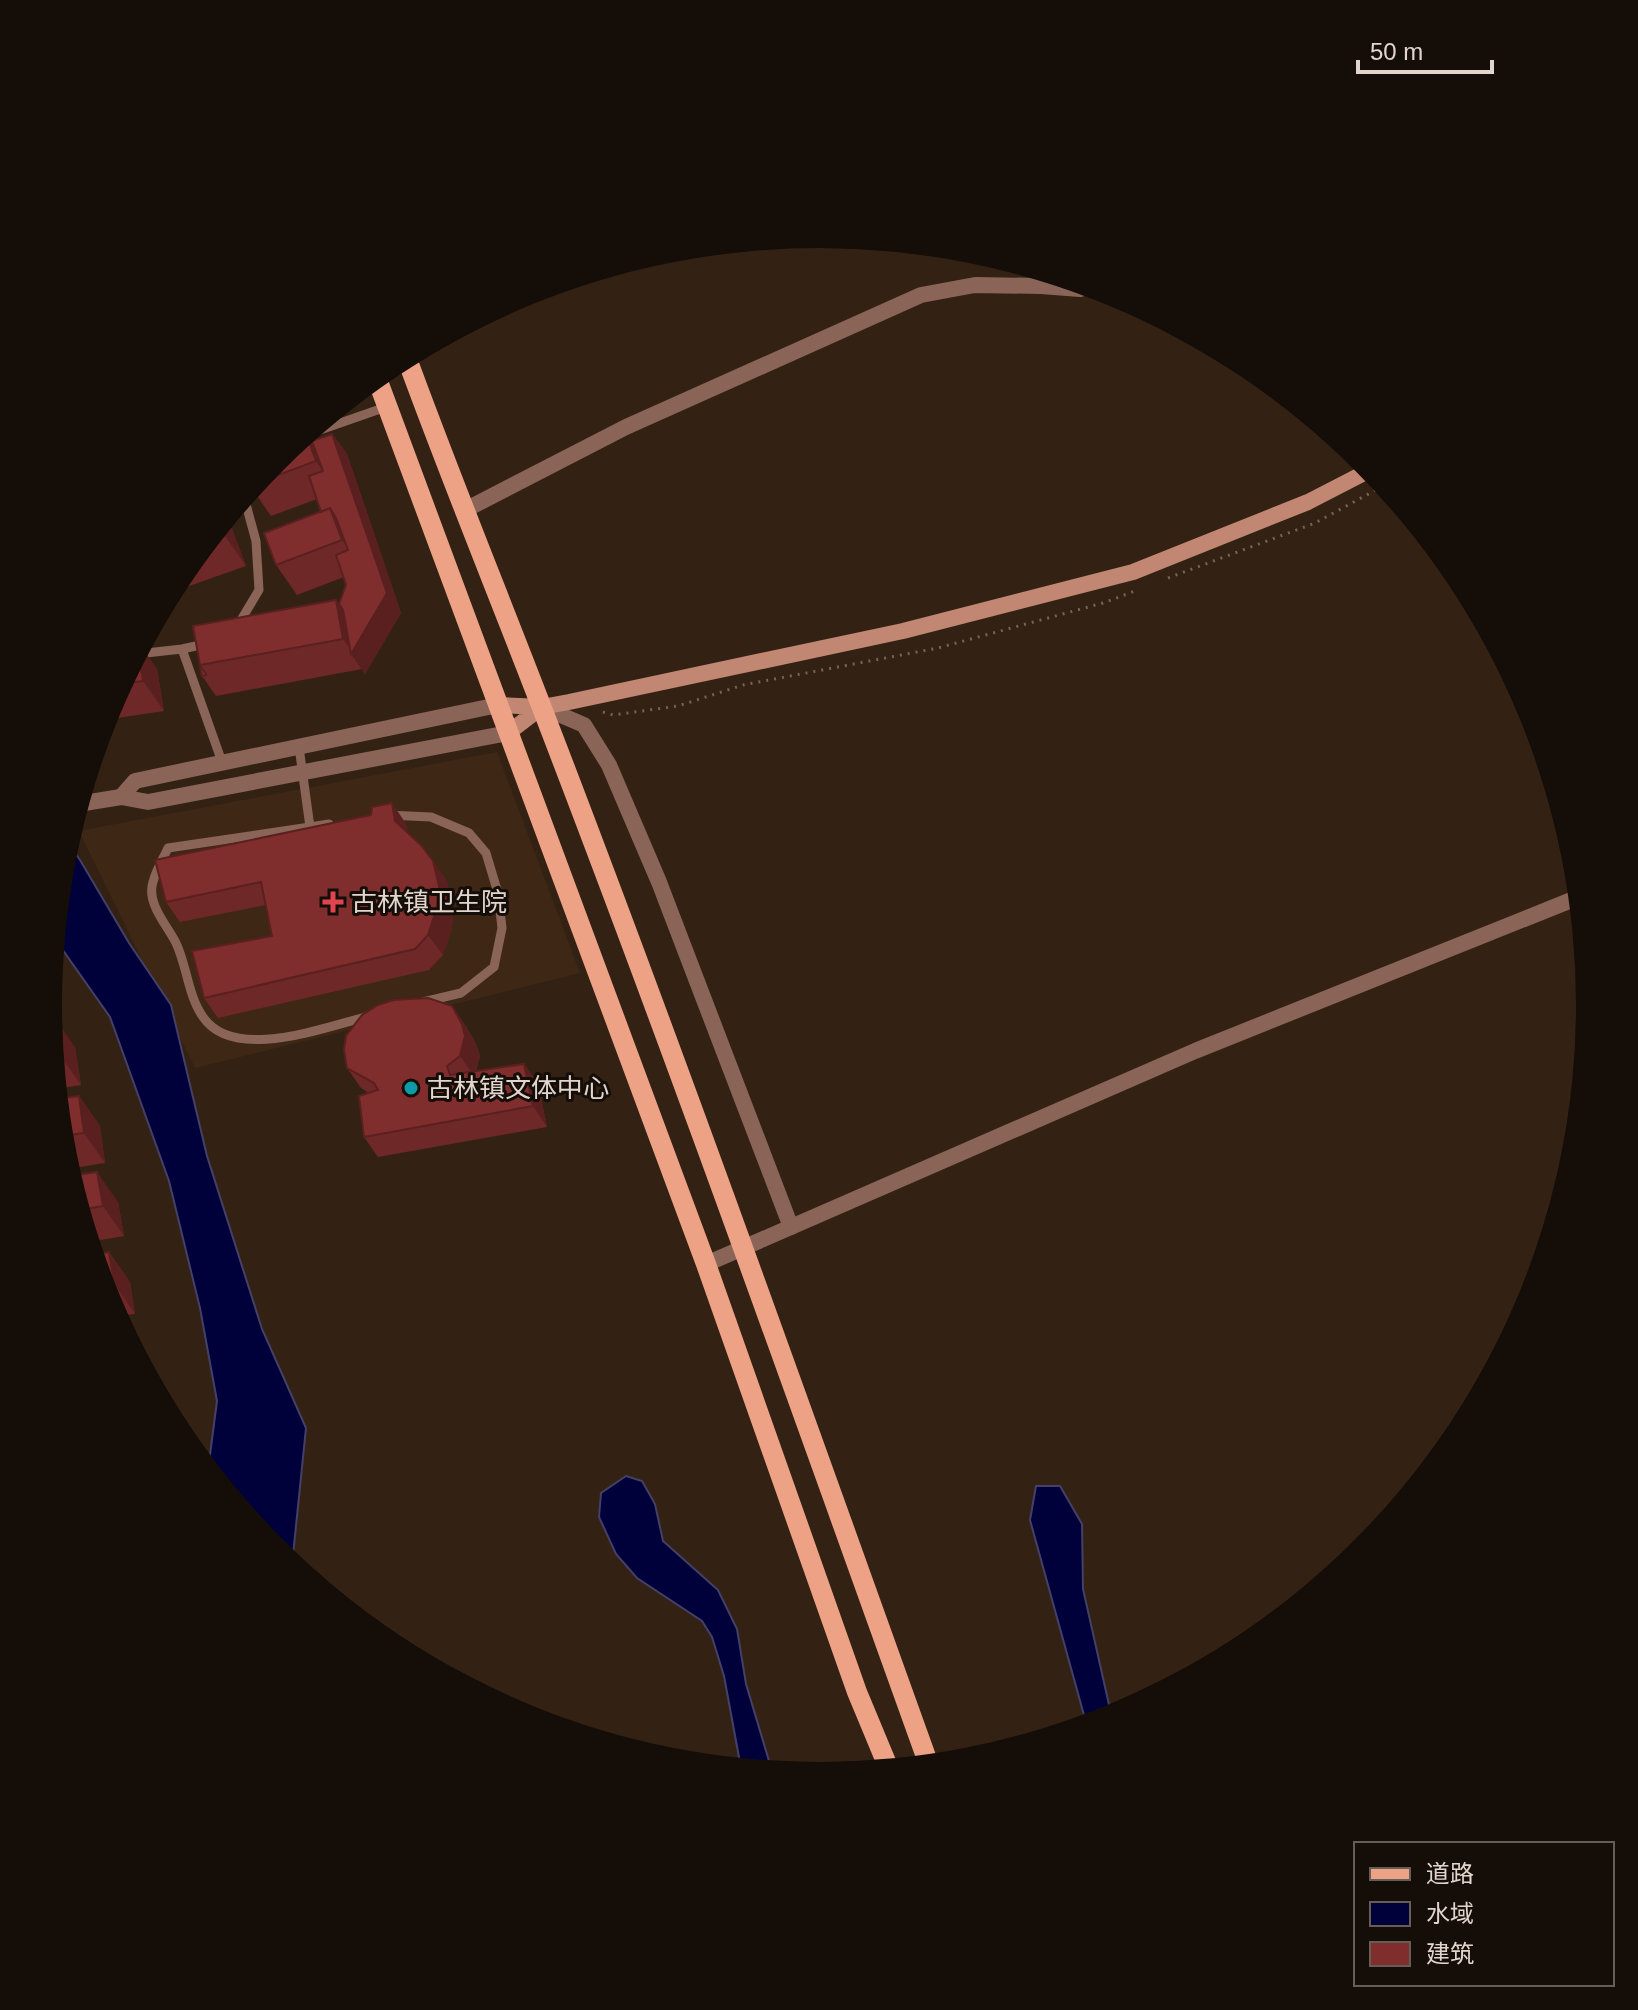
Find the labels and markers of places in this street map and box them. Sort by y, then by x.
place label: 古林镇卫生院 [351,887,507,917]
marker: 古林镇卫生院 [322,891,344,913]
place label: 古林镇文体中心 [427,1073,609,1103]
marker: 古林镇文体中心 [402,1079,420,1097]

